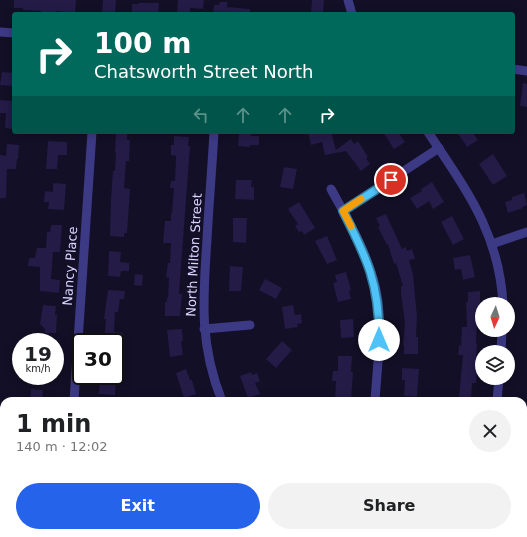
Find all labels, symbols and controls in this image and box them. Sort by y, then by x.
text: 100 m [94,27,191,60]
icon: right [28,28,80,80]
text: Chatsworth Street North [94,61,314,82]
icon: left [190,104,212,126]
icon: ahead [232,104,254,126]
icon: ahead [274,104,296,126]
icon: right [316,104,338,126]
pin [374,163,408,197]
icon: arrive [380,169,402,191]
street label: North Milton Street [183,193,205,317]
street label: Nancy Place [60,226,80,306]
north arrow [475,297,515,337]
map controls [475,297,515,385]
position arrow [358,319,400,361]
speed limit sign: 30 [72,333,124,385]
text: 19 [24,342,52,366]
button: layers [475,345,515,385]
text: km/h [25,363,51,374]
text: 1 min [16,410,91,438]
button: close [469,410,511,452]
text: 140 m · 12:02 [16,439,107,454]
button: Exit [16,483,260,529]
button: Share [268,483,511,529]

